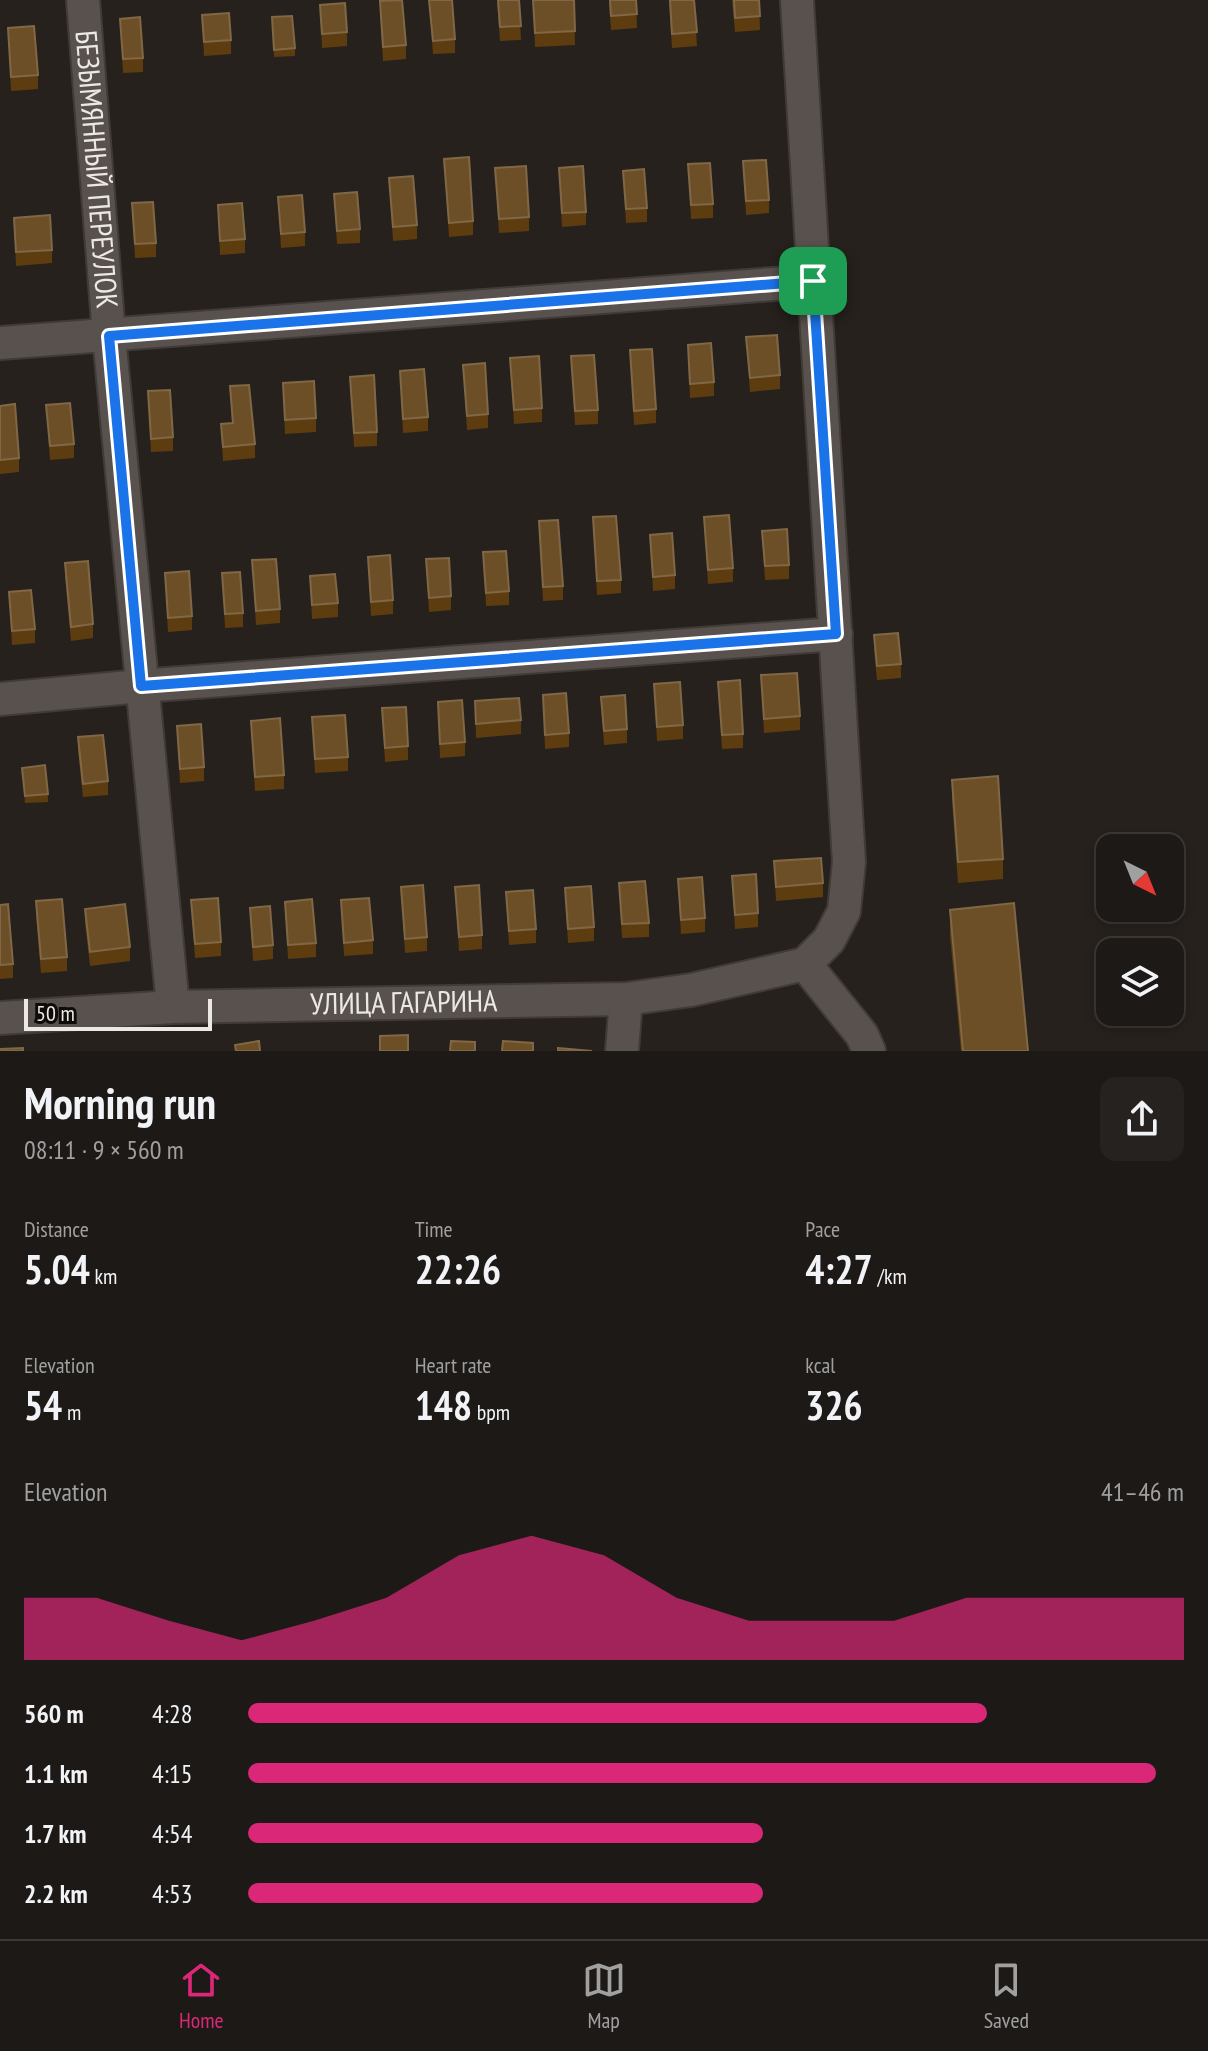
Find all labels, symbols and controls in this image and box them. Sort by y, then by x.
street label: БЕЗЫМЯННЫЙ ПЕРЕУЛОК [67,29,128,310]
pin [779,247,847,315]
icon: arrive [791,259,835,303]
north arrow [1096,834,1184,922]
map controls [1096,834,1184,1026]
button: layers [1096,938,1184,1026]
street label: УЛИЦА ГАГАРИНА [310,980,498,1023]
scale bar [24,995,212,1031]
text: 50 m [36,999,75,1027]
text: Morning run [24,1074,216,1131]
button: share [1100,1077,1184,1161]
text: 08:11 · 9 × 560 m [24,1133,184,1166]
text: Distance [24,1215,89,1243]
text: Time [415,1215,453,1243]
text: Pace [805,1215,840,1243]
text: 5.04 [24,1243,90,1295]
text: 22:26 [415,1243,501,1295]
text: 4:27 [805,1243,873,1295]
text: km [90,1262,117,1290]
text: /km [873,1262,907,1290]
text: Elevation [24,1351,95,1379]
text: Heart rate [415,1351,491,1379]
text: kcal [805,1351,835,1379]
text: 54 [24,1379,62,1431]
text: 148 [415,1379,472,1431]
text: 326 [805,1379,863,1431]
text: m [62,1398,81,1426]
text: bpm [472,1398,510,1426]
text: Elevation [24,1475,107,1508]
text: 41–46 m [1101,1475,1184,1508]
text: 560 m [24,1697,84,1730]
text: 4:28 [152,1697,192,1730]
text: 1.1 km [24,1757,88,1790]
text: 4:15 [152,1757,192,1790]
text: 1.7 km [24,1817,87,1850]
text: 4:54 [152,1817,192,1850]
text: 2.2 km [24,1877,88,1910]
text: 4:53 [152,1877,192,1910]
tab: Home [179,1958,224,2034]
tab: Map [582,1958,626,2034]
tab: Saved [984,1958,1029,2034]

